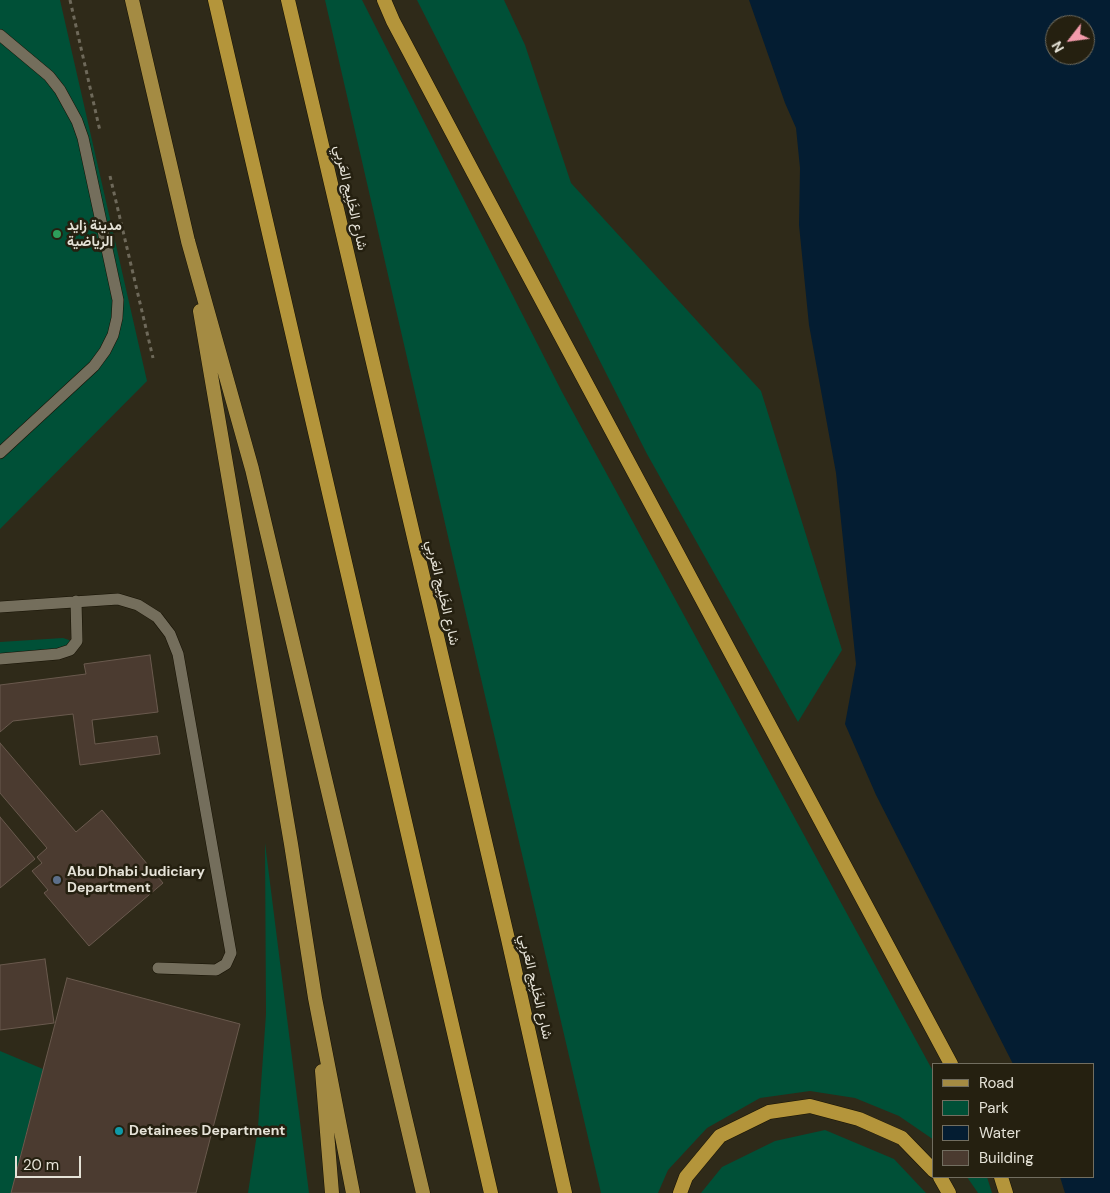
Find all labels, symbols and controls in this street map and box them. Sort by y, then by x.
north arrow [1045,15,1095,65]
text: N [1048,38,1068,56]
street label: شارع الخَلِيج العَربِي [330,144,370,252]
place label: مدينة زايد الرياضية [67,218,122,250]
marker: مدينة زايد الرياضية [51,228,63,240]
street label: شارع الخَلِيج العَربِي [422,539,462,647]
place label: Abu Dhabi Judiciary Department [67,864,205,896]
marker: Abu Dhabi Judiciary Department [51,874,63,886]
street label: شارع الخَلِيج العَربِي [515,933,555,1041]
legend [932,1063,1095,1178]
text: Road [979,1073,1014,1093]
text: Park [979,1098,1009,1118]
place label: Detainees Department [129,1123,285,1139]
text: Water [979,1123,1020,1143]
marker: Detainees Department [113,1125,125,1137]
scale bar [18,1146,84,1178]
text: Building [979,1148,1034,1168]
text: 20 m [23,1155,59,1175]

